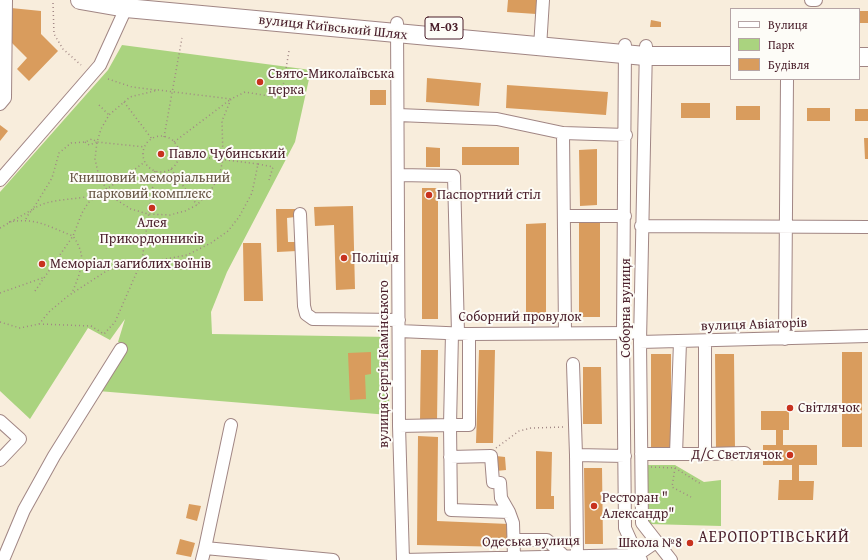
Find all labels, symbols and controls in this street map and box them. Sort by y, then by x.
legend [730,8,860,80]
street label: вулиця Київський Шлях [258,12,408,44]
text: Вулиця [768,16,808,33]
road number: М-03 [425,17,463,39]
text: Парк [768,36,794,53]
text: Будівля [768,56,809,73]
place label: Свято-Миколаївська церка [268,66,394,98]
marker: Свято-Миколаївська церка [255,77,265,87]
place label: Павло Чубинський [169,146,286,162]
marker: Павло Чубинський [156,149,166,159]
park label: Книшовий меморіальний парковий комплекс [70,170,230,202]
place label: Паспортний стіл [437,187,541,203]
marker: Паспортний стіл [424,190,434,200]
marker: Алея Прикордонників [147,203,157,213]
place label: Алея Прикордонників [100,215,204,248]
place label: Поліція [352,250,399,266]
marker: Поліція [339,253,349,263]
place label: Меморіал загиблих воїнів [50,256,211,272]
street label: Соборна вулиця [618,258,634,358]
marker: Меморіал загиблих воїнів [37,259,47,269]
street label: вулиця Сергія Камінського [376,280,392,448]
street label: Соборний провулок [458,309,582,325]
street label: вулиця Авіаторів [701,315,807,335]
place label: Світлячок [798,400,860,416]
marker: Світлячок [785,403,795,413]
place label: Д/С Светлячок [691,447,782,463]
marker: Д/С Светлячок [785,450,795,460]
place label: Ресторан " Александр" [602,490,674,522]
marker: Ресторан " Александр" [589,501,599,511]
district label: АЕРОПОРТІВСЬКИЙ [698,528,850,548]
street label: Одеська вулиця [482,533,580,551]
place label: Школа №8 [618,535,682,551]
marker: Школа №8 [685,538,695,548]

